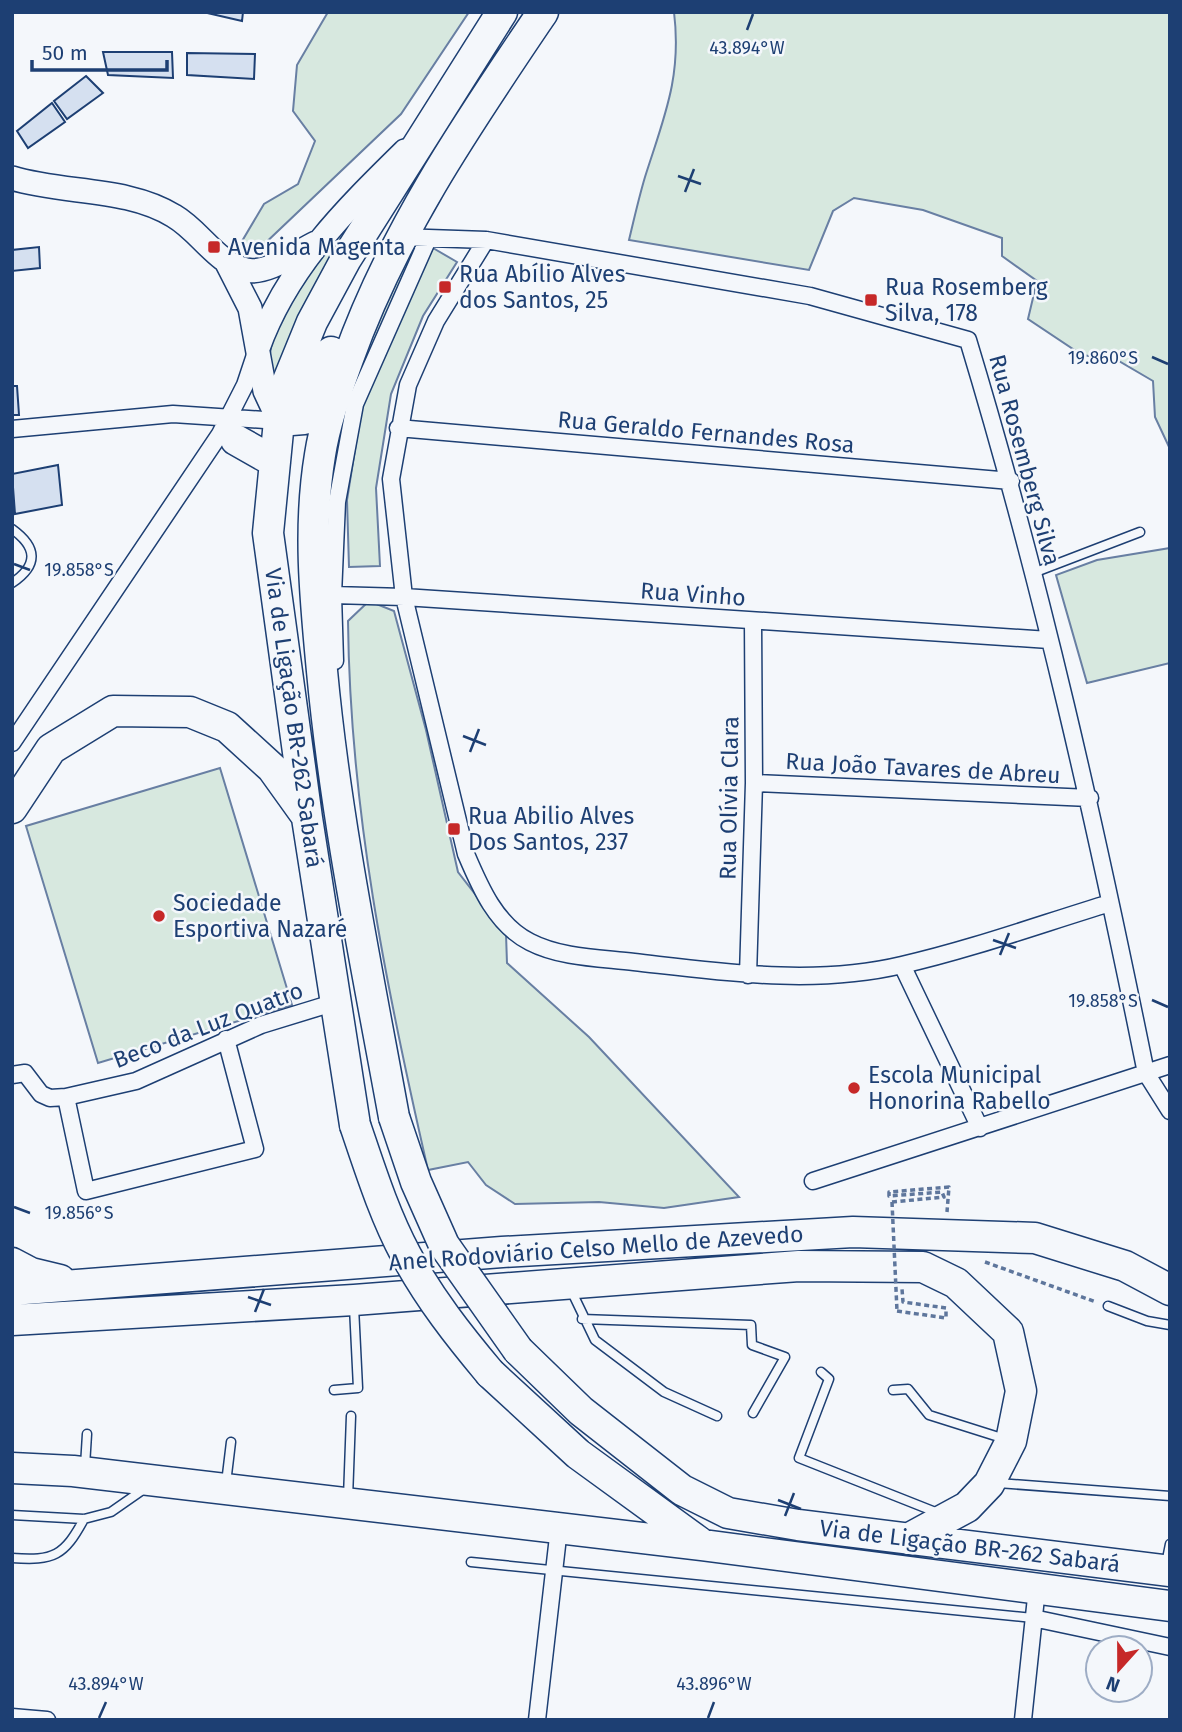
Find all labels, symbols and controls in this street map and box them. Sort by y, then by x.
scale bar [32,28,166,72]
text: 43.894°W [709,37,785,59]
text: 50 m [42,40,88,66]
place label: Avenida Magenta [228,233,406,261]
marker: Avenida Magenta [206,239,222,255]
place label: Rua Abílio Alves dos Santos, 25 [459,260,625,314]
place label: Rua Rosemberg Silva, 178 [885,273,1048,327]
marker: Rua Abílio Alves dos Santos, 25 [437,279,453,295]
marker: Rua Rosemberg Silva, 178 [863,292,879,308]
text: 19.860°S [1068,347,1138,369]
street label: Rua Rosemberg Silva [983,351,1067,569]
street label: Rua Geraldo Fernandes Rosa [556,405,856,459]
text: 19.858°S [44,559,114,581]
street label: Via de Ligação BR-262 Sabará [259,566,329,870]
street label: Rua Vinho [639,576,747,612]
street label: Rua Olívia Clara [714,716,744,880]
street label: Rua João Tavares de Abreu [785,747,1061,789]
place label: Rua Abilio Alves Dos Santos, 237 [468,802,634,856]
marker: Rua Abilio Alves Dos Santos, 237 [446,821,462,837]
place label: Sociedade Esportiva Nazaré [173,889,347,943]
marker: Sociedade Esportiva Nazaré [151,908,167,924]
street label: Beco da Luz Quatro [109,976,307,1074]
text: 19.858°S [1068,990,1138,1012]
place label: Escola Municipal Honorina Rabello [868,1061,1051,1115]
marker: Escola Municipal Honorina Rabello [846,1080,862,1096]
text: 19.856°S [44,1202,114,1224]
street label: Anel Rodoviário Celso Mello de Azevedo [388,1220,804,1276]
street label: Via de Ligação BR-262 Sabará [818,1514,1122,1578]
north arrow [1084,1634,1154,1704]
text: N [1103,1671,1123,1697]
text: 43.894°W [68,1673,144,1695]
text: 43.896°W [676,1673,752,1695]

